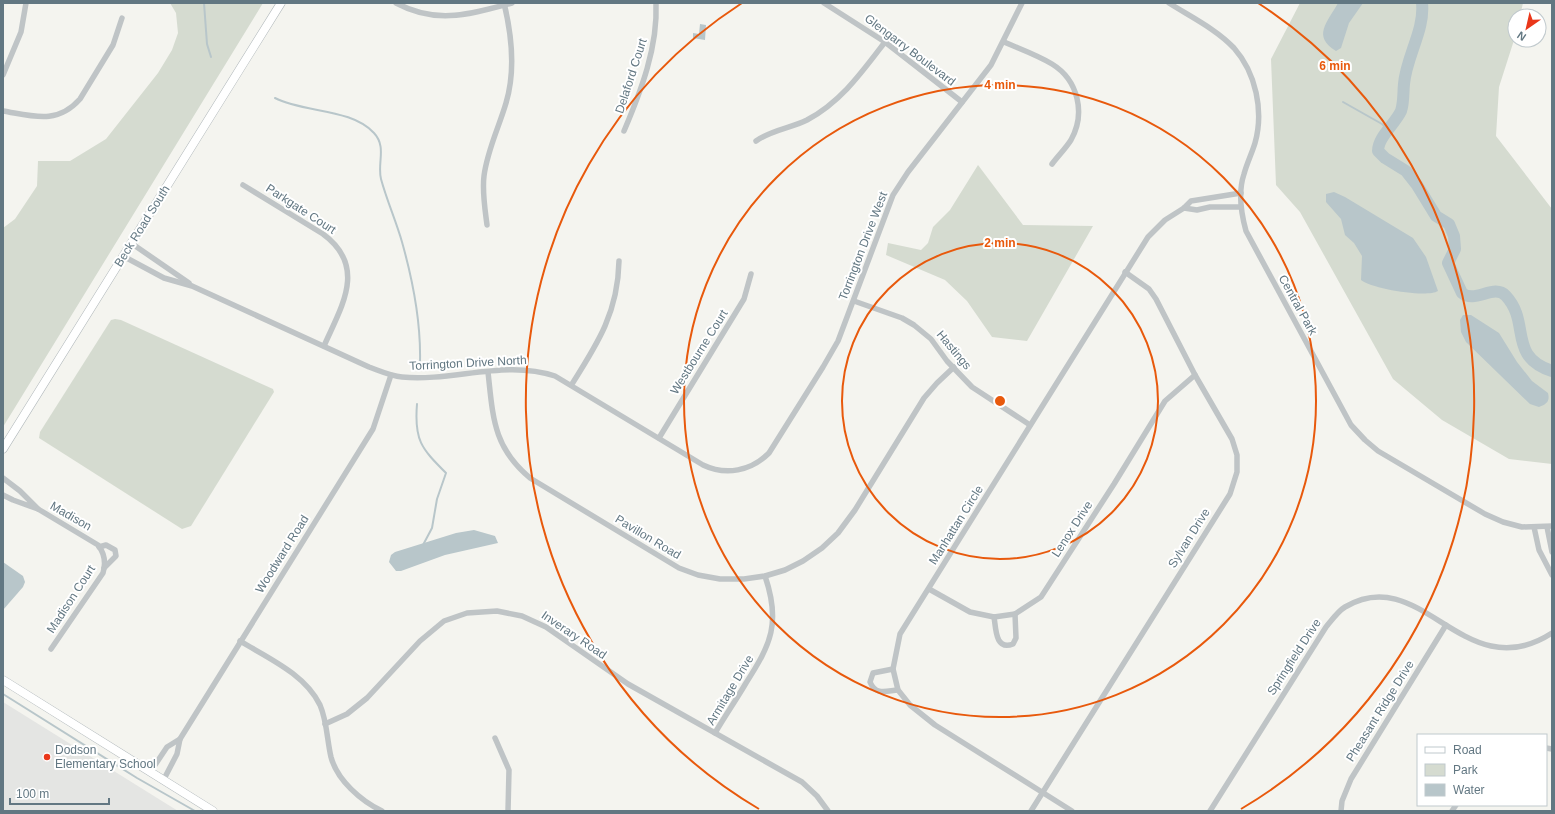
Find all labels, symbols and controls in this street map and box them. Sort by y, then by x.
north arrow [1507,8,1547,48]
street label: Glengarry Boulevard [862,11,958,89]
text: N [1515,29,1528,43]
street label: Delaford Court [612,36,650,115]
text: 6 min [1319,59,1351,73]
text: 4 min [984,78,1016,92]
street label: Parkgate Court [263,181,339,237]
street label: Beck Road South [111,183,173,269]
street label: Torrington Drive West [836,189,890,302]
text: 2 min [984,236,1016,250]
street label: Central Park [1276,272,1321,338]
street label: Westbourne Court [667,307,731,397]
street label: Hastings [934,328,974,372]
street label: Torrington Drive North [409,353,527,373]
centre of rings [993,394,1007,408]
street label: Manhattan Circle [926,483,986,567]
street label: Lenox Drive [1049,498,1095,560]
street label: Madison [48,499,94,533]
street label: Sylvan Drive [1165,505,1213,570]
street label: Woodward Road [252,512,312,596]
street label: Pavillon Road [613,512,683,562]
street label: Madison Court [44,562,98,636]
street label: Inverary Road [539,608,609,662]
street label: Springfield Drive [1264,616,1324,698]
street label: Armitage Drive [704,652,757,728]
street label: Pheasant Ridge Drive [1343,658,1417,764]
legend [1417,734,1547,806]
place label: Dodson Elementary School [55,743,156,771]
text: Road [1453,743,1482,757]
marker: Dodson Elementary School [42,752,52,762]
text: Park [1453,763,1479,777]
scale bar [10,780,109,806]
text: Water [1453,783,1485,797]
text: 100 m [16,787,49,801]

